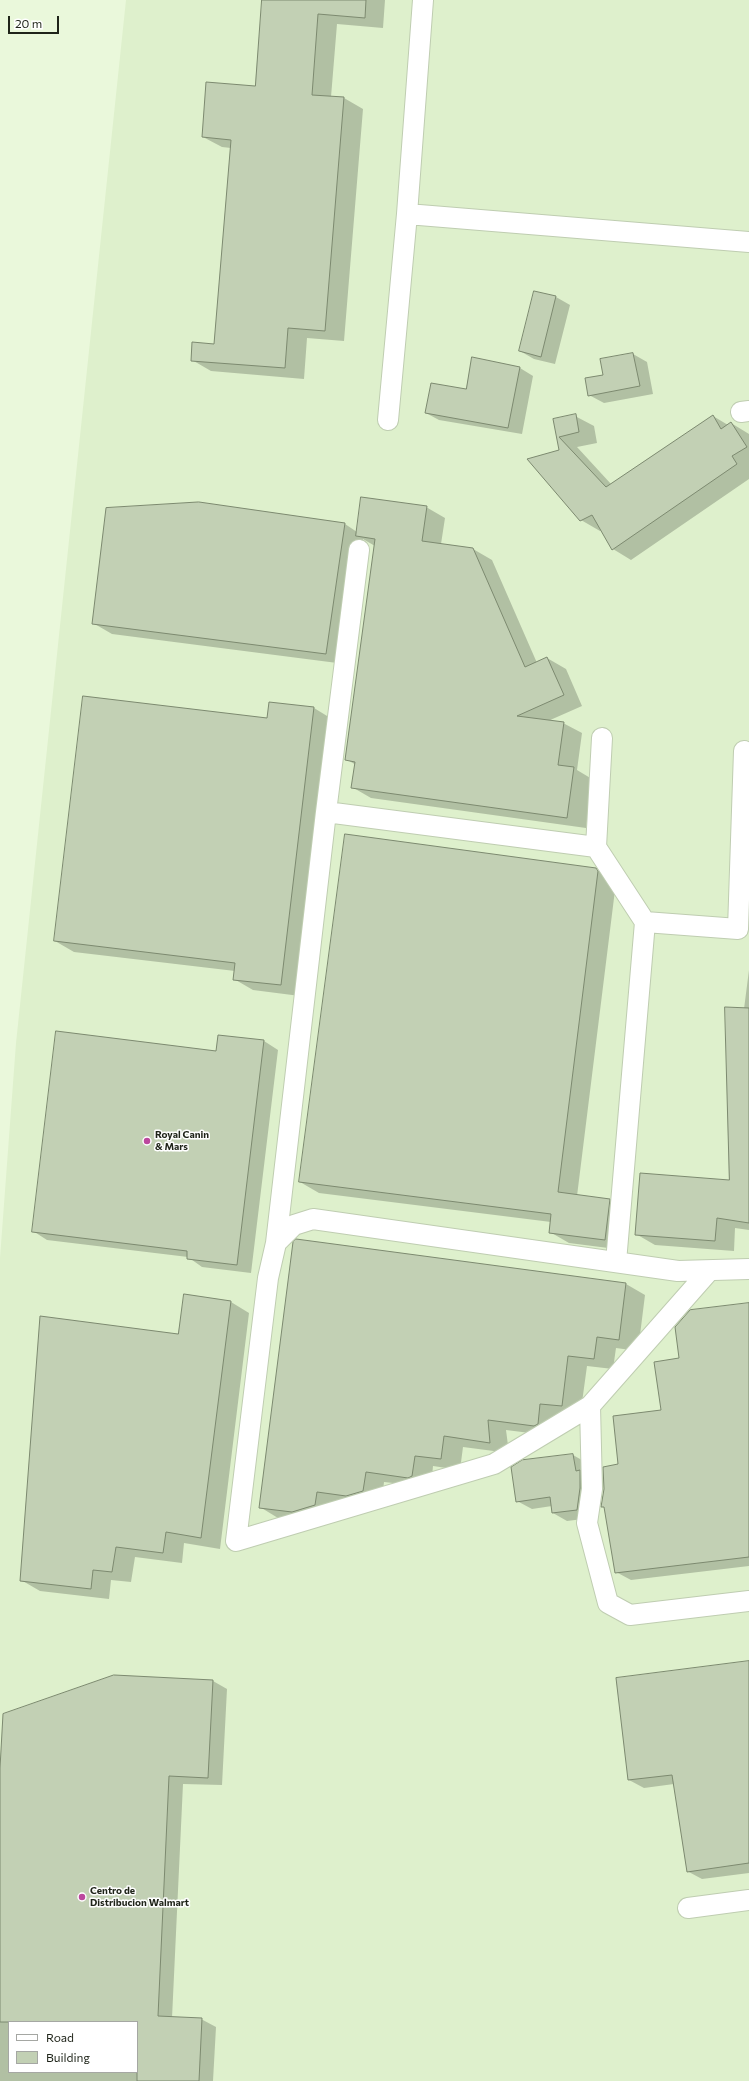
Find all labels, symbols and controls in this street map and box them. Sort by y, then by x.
scale bar [10,8,61,34]
text: 20 m [15,16,42,30]
place label: Royal Canin & Mars [155,1129,209,1152]
marker: Royal Canin & Mars [142,1136,152,1146]
place label: Centro de Distribucion Walmart [90,1885,189,1908]
marker: Centro de Distribucion Walmart [77,1892,87,1902]
legend [8,2021,138,2073]
text: Road [46,2030,74,2044]
text: Building [46,2050,90,2064]

